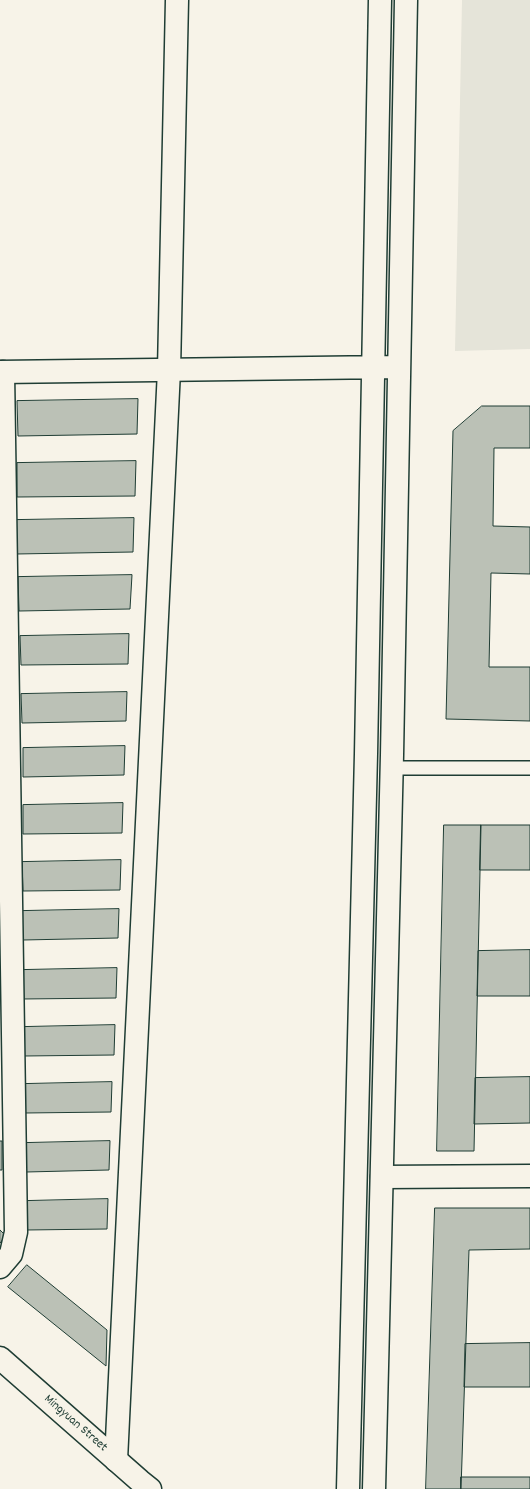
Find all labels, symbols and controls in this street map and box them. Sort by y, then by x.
street label: Mingyuan Street [40,1392,110,1456]

